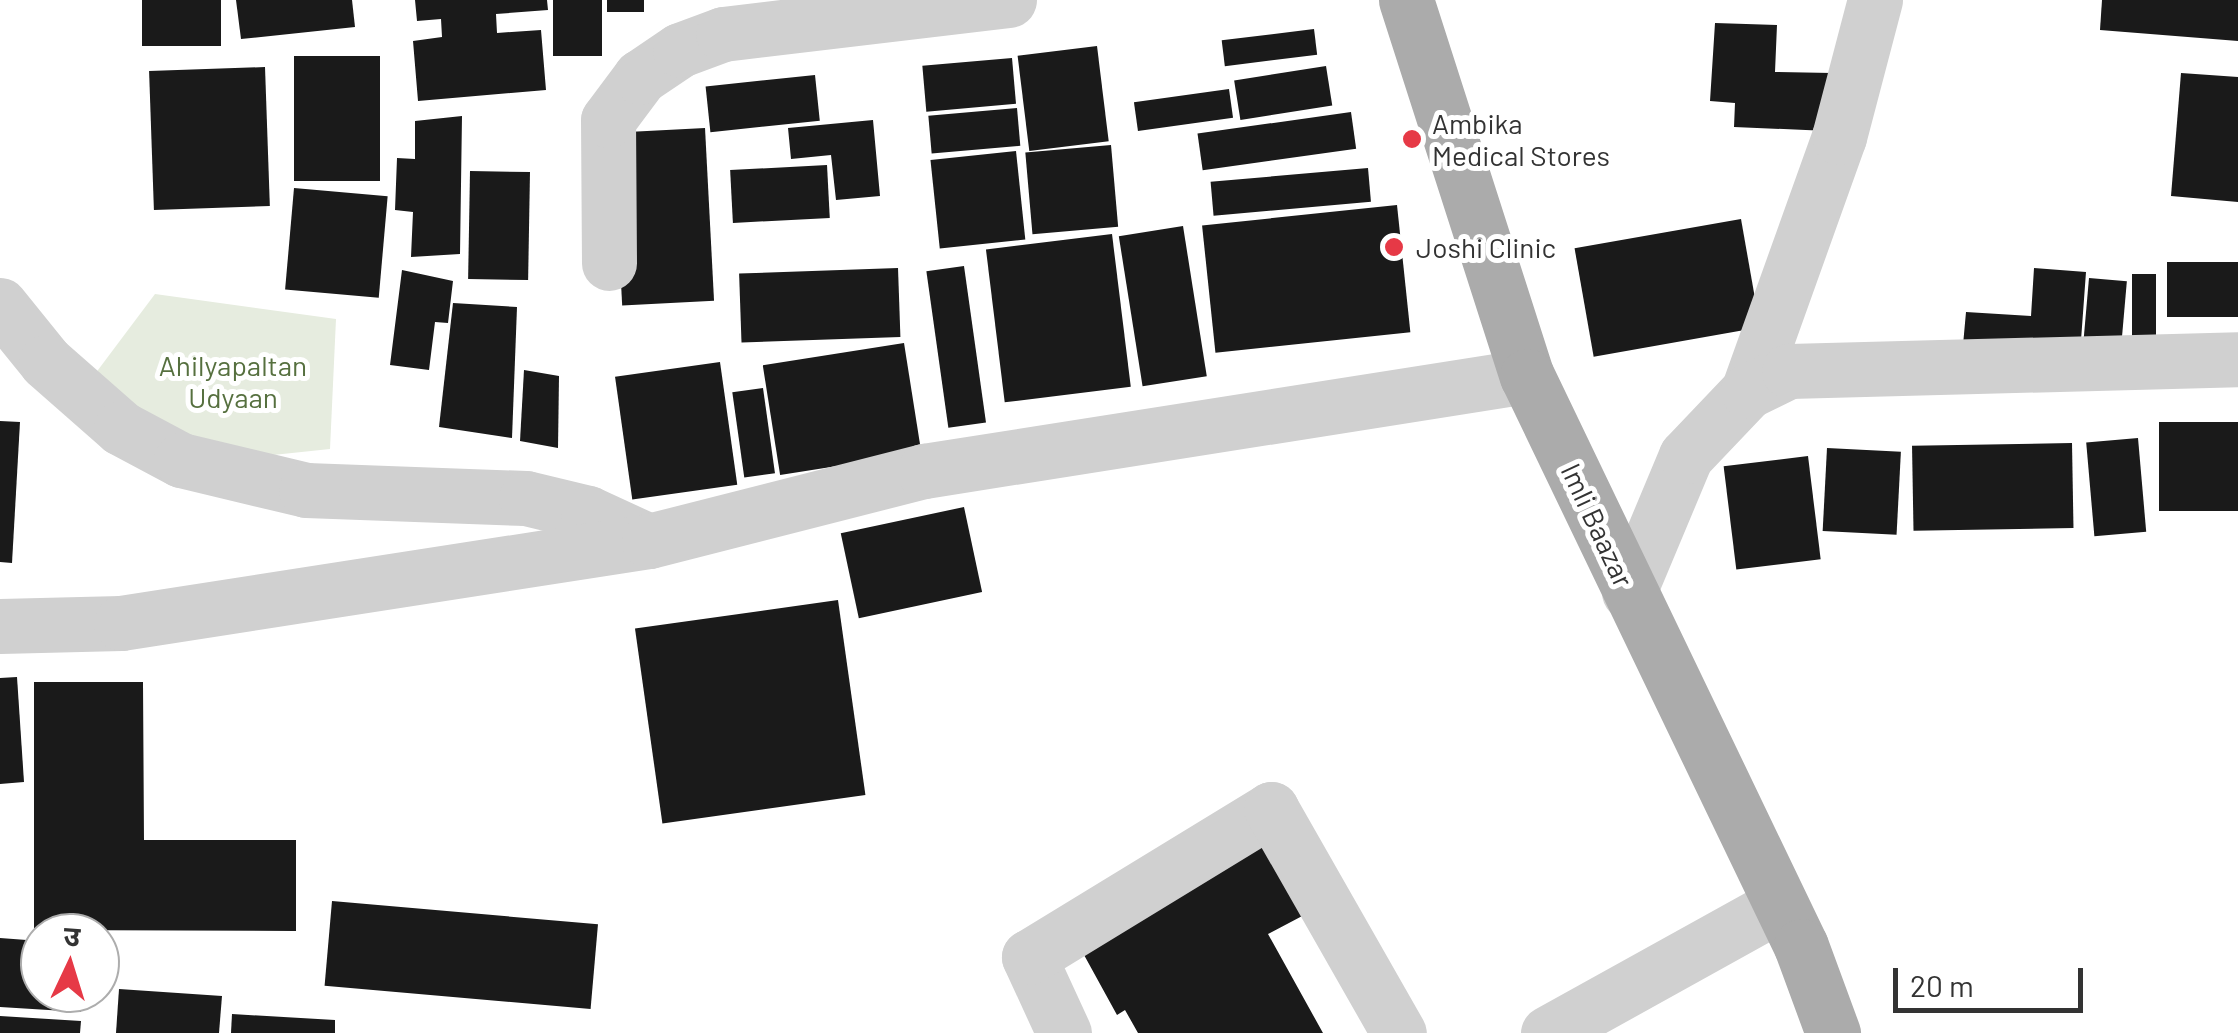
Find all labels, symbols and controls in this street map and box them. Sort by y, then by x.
place label: Ambika Medical Stores [1432,106,1610,172]
marker: Ambika Medical Stores [1401,128,1423,150]
place label: Joshi Clinic [1416,230,1556,264]
marker: Joshi Clinic [1381,234,1407,260]
park label: Ahilyapaltan Udyaan [159,348,307,414]
street label: Imli Baazar [1555,458,1641,592]
north arrow [20,913,120,1013]
text: उ [63,918,81,953]
scale bar [1898,948,2088,1010]
text: 20 m [1910,967,1974,1003]

